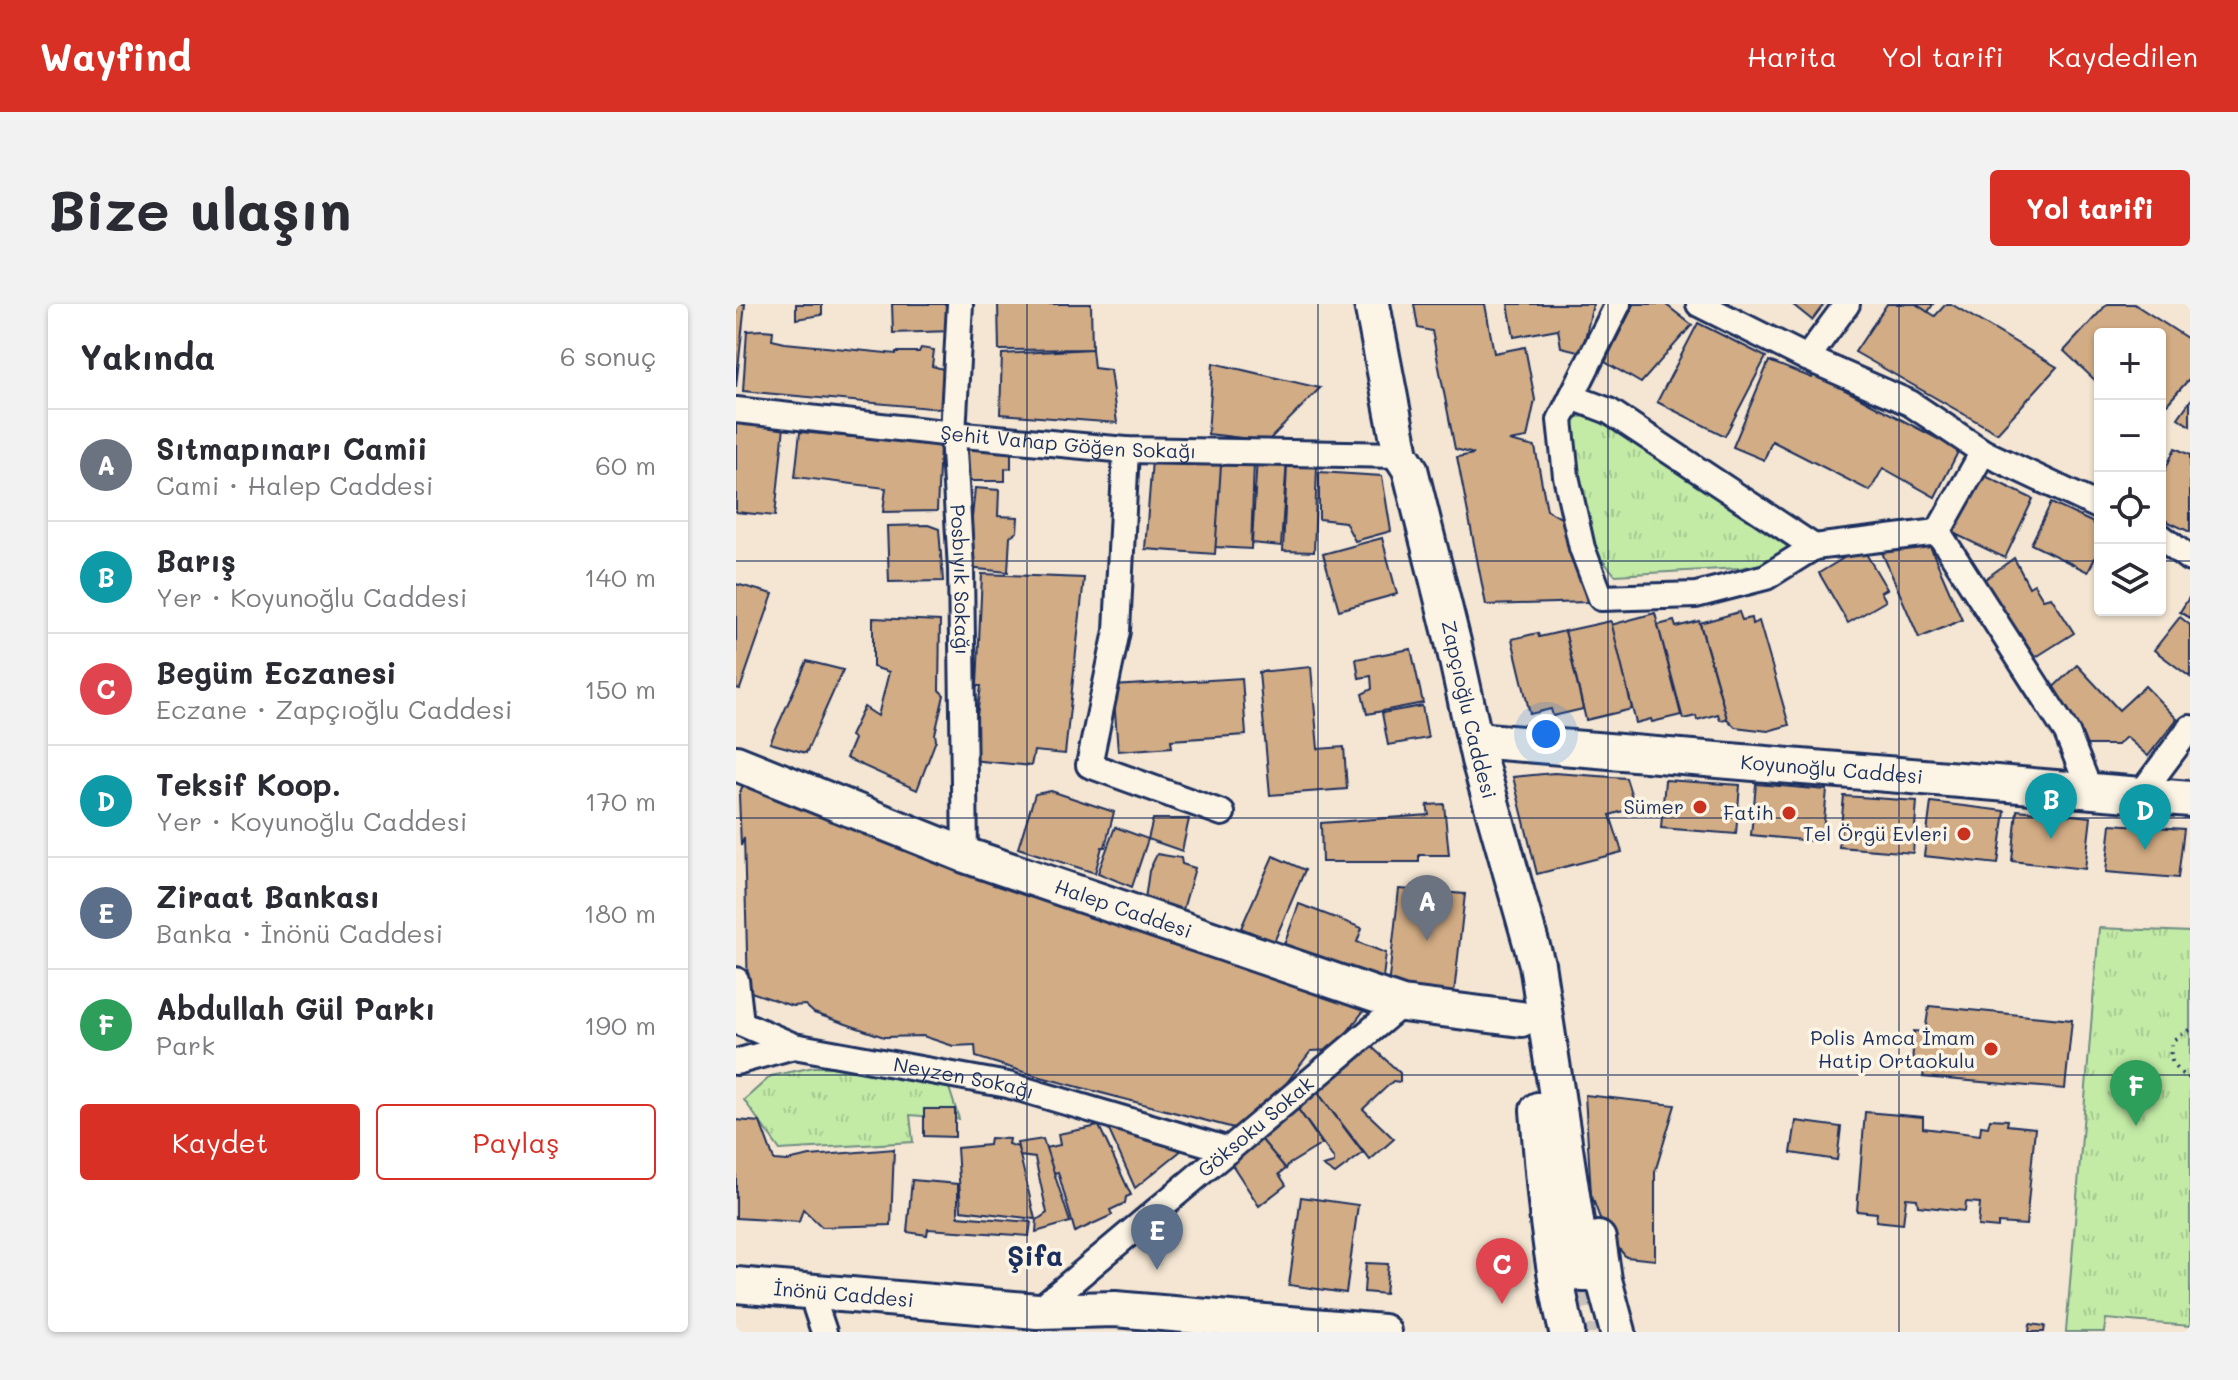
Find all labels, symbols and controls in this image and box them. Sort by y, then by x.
text: Wayfind [40,31,191,81]
text: Harita [1747,38,1837,74]
text: Yol tarifi [1881,38,2004,74]
text: Kaydedilen [2048,38,2198,74]
button: Yol tarifi [1990,170,2190,246]
text: Bize ulaşın [48,172,351,245]
map controls [2094,328,2166,616]
button: + [2094,328,2166,400]
text: Yakında [80,334,215,379]
text: 6 sonuç [560,339,656,373]
button: − [2094,400,2166,472]
street label: Şehit Vahap Göğen Sokağı [939,419,1196,463]
text: Sıtmapınarı Camii [156,428,428,468]
text: A [97,448,115,482]
text: 60 m [595,448,656,482]
text: Cami · Halep Caddesi [156,468,434,502]
button: locate [2094,472,2166,544]
street label: Posbıyık Sokağı [945,503,976,655]
text: Barış [156,540,236,580]
button: layers [2094,544,2166,616]
text: B [97,560,115,594]
text: 140 m [584,560,656,594]
text: Yer · Koyunoğlu Caddesi [156,580,468,614]
street label: Zapçıoğlu Caddesi [1436,617,1503,802]
text: Begüm Eczanesi [156,652,397,692]
text: C [96,672,116,706]
text: 150 m [584,672,656,706]
text: Eczane · Zapçıoğlu Caddesi [156,692,513,726]
your location [1526,714,1566,754]
street label: Koyunoğlu Caddesi [1740,748,1924,789]
text: Teksif Koop. [156,764,341,804]
pin: B [2025,773,2077,839]
text: D [97,784,115,818]
text: 170 m [585,784,656,818]
pin: D [2119,784,2171,850]
place label: Sümer [1623,793,1684,819]
marker: Sümer [1691,798,1709,816]
place label: Fatih [1723,799,1773,825]
text: Yer · Koyunoğlu Caddesi [156,804,468,838]
marker: Fatih [1780,804,1798,822]
place label: Tel Örgü Evleri [1803,820,1948,846]
marker: Tel Örgü Evleri [1955,825,1973,843]
street label: Halep Caddesi [1052,873,1196,943]
pin: A [1401,875,1453,941]
text: Ziraat Bankası [156,876,380,916]
text: E [98,896,114,930]
text: 180 m [584,896,656,930]
text: Banka · İnönü Caddesi [156,916,443,950]
text: Abdullah Gül Parkı [156,988,435,1028]
text: F [98,1008,114,1042]
text: 190 m [584,1008,656,1042]
place label: Polis Amca İmam Hatip Ortaokulu [1810,1024,1975,1073]
text: Park [156,1028,215,1062]
marker: Polis Amca İmam Hatip Ortaokulu [1982,1040,2000,1058]
street label: Neyzen Sokağı [892,1050,1038,1104]
pin: F [2110,1060,2162,1126]
street label: Göksoku Sokak [1192,1070,1319,1182]
button: Kaydet [80,1104,360,1180]
button: Paylaş [376,1104,656,1180]
pin: E [1131,1204,1183,1270]
district label: Şifa [1007,1237,1063,1273]
pin: C [1476,1238,1528,1304]
street label: İnönü Caddesi [773,1274,915,1312]

